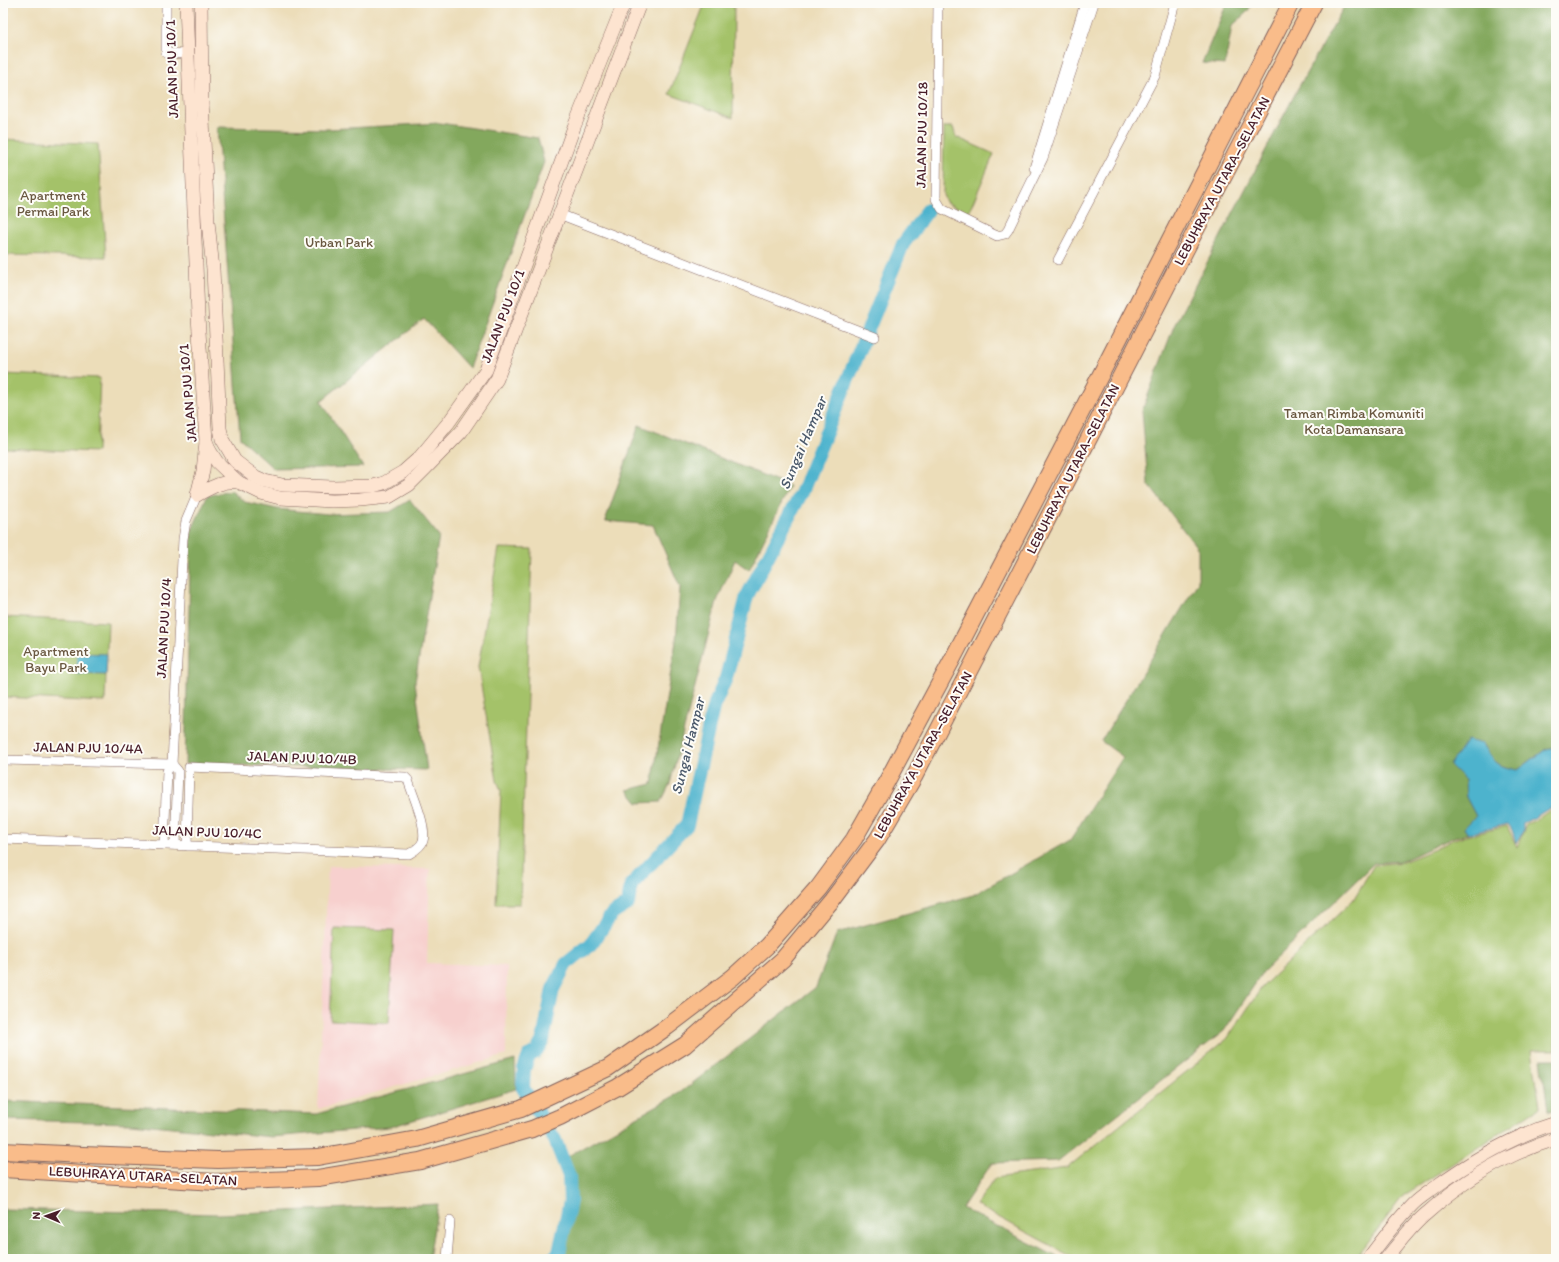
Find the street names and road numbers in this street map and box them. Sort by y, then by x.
street label: JALAN PJU 10/1 [162,19,182,119]
street label: JALAN PJU 10/18 [913,81,931,188]
street label: LEBUHRAYA UTARA–SELATAN [1170,94,1274,268]
street label: JALAN PJU 10/1 [477,266,529,365]
street label: JALAN PJU 10/1 [175,343,201,443]
street label: LEBUHRAYA UTARA–SELATAN [1023,381,1123,557]
street label: JALAN PJU 10/4 [153,577,175,679]
street label: LEBUHRAYA UTARA–SELATAN [870,668,976,842]
street label: JALAN PJU 10/4A [33,739,143,757]
street label: JALAN PJU 10/4B [247,748,357,768]
street label: JALAN PJU 10/4C [152,822,262,842]
street label: LEBUHRAYA UTARA–SELATAN [48,1163,238,1189]

